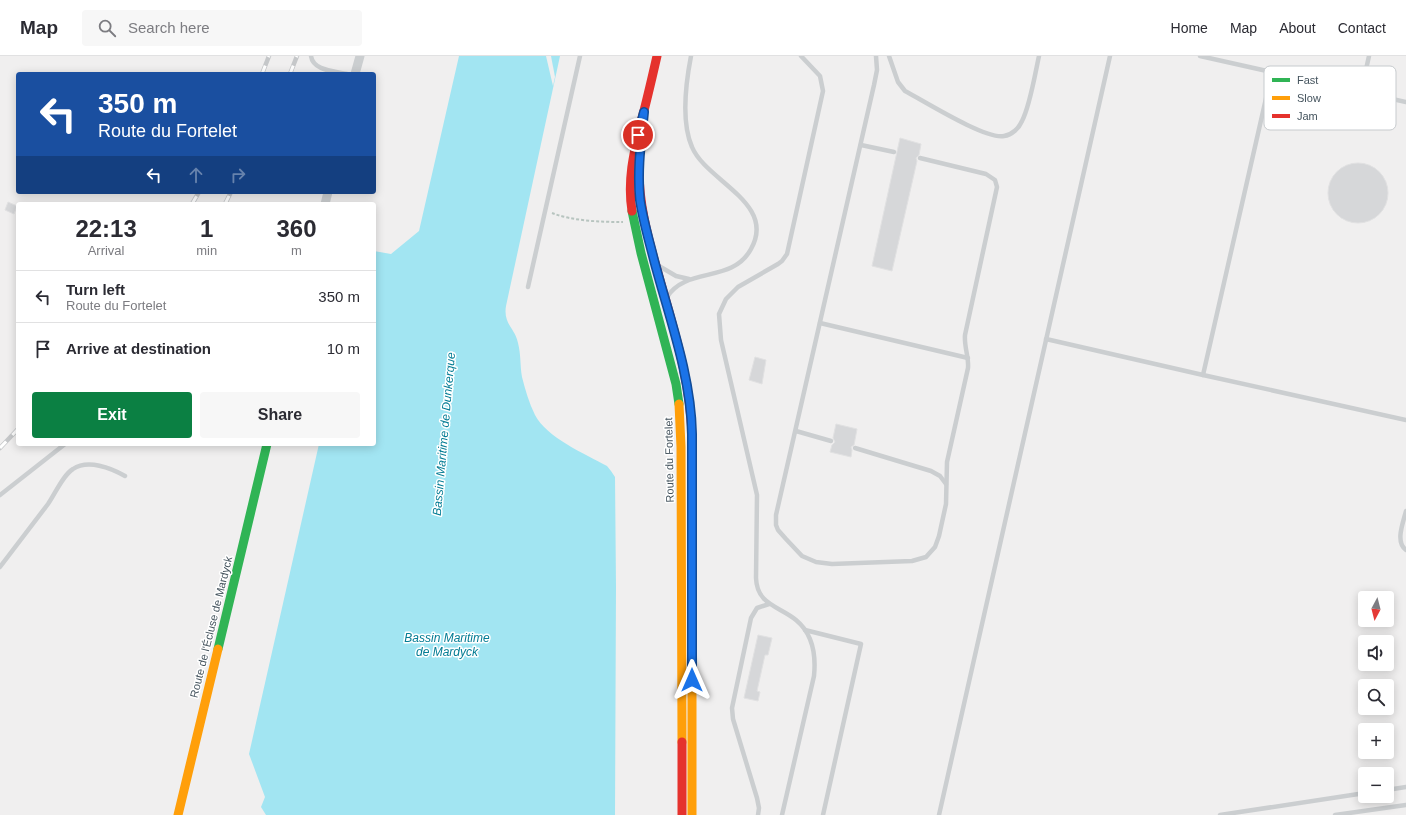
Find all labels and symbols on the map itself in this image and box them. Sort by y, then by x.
legend [1264,66,1396,130]
text: Fast [1297,74,1318,86]
text: Slow [1297,92,1321,104]
text: Jam [1297,110,1318,122]
pin [621,118,655,152]
water label: Bassin Maritime de Dunkerque [430,351,458,516]
street label: Route du Fortelet [662,417,676,503]
street label: Route de l'Écluse de Mardyck [188,555,235,699]
north arrow [1358,591,1394,627]
water label: Bassin Maritime de Mardyck [404,631,490,659]
position arrow [671,659,713,701]

